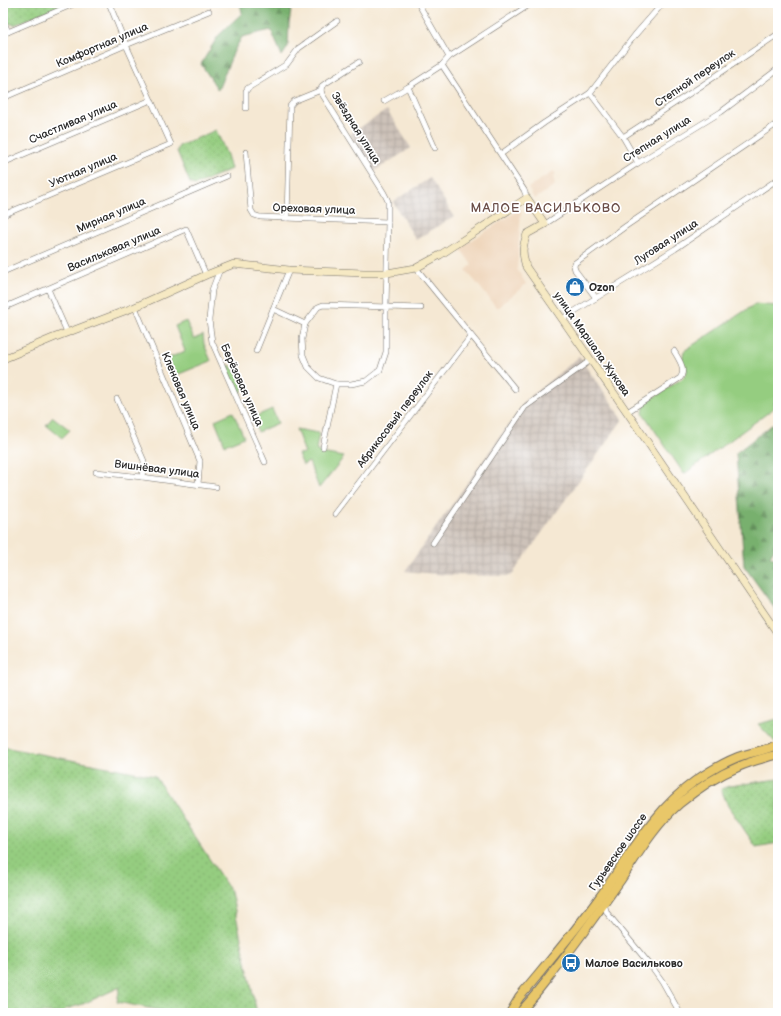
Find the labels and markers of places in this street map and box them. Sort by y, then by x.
shop icon: Ozon [564,276,586,298]
place label: Ozon [589,281,615,294]
bus stop icon: Малое Васильково [560,952,582,974]
place label: Малое Васильково [585,957,683,970]

